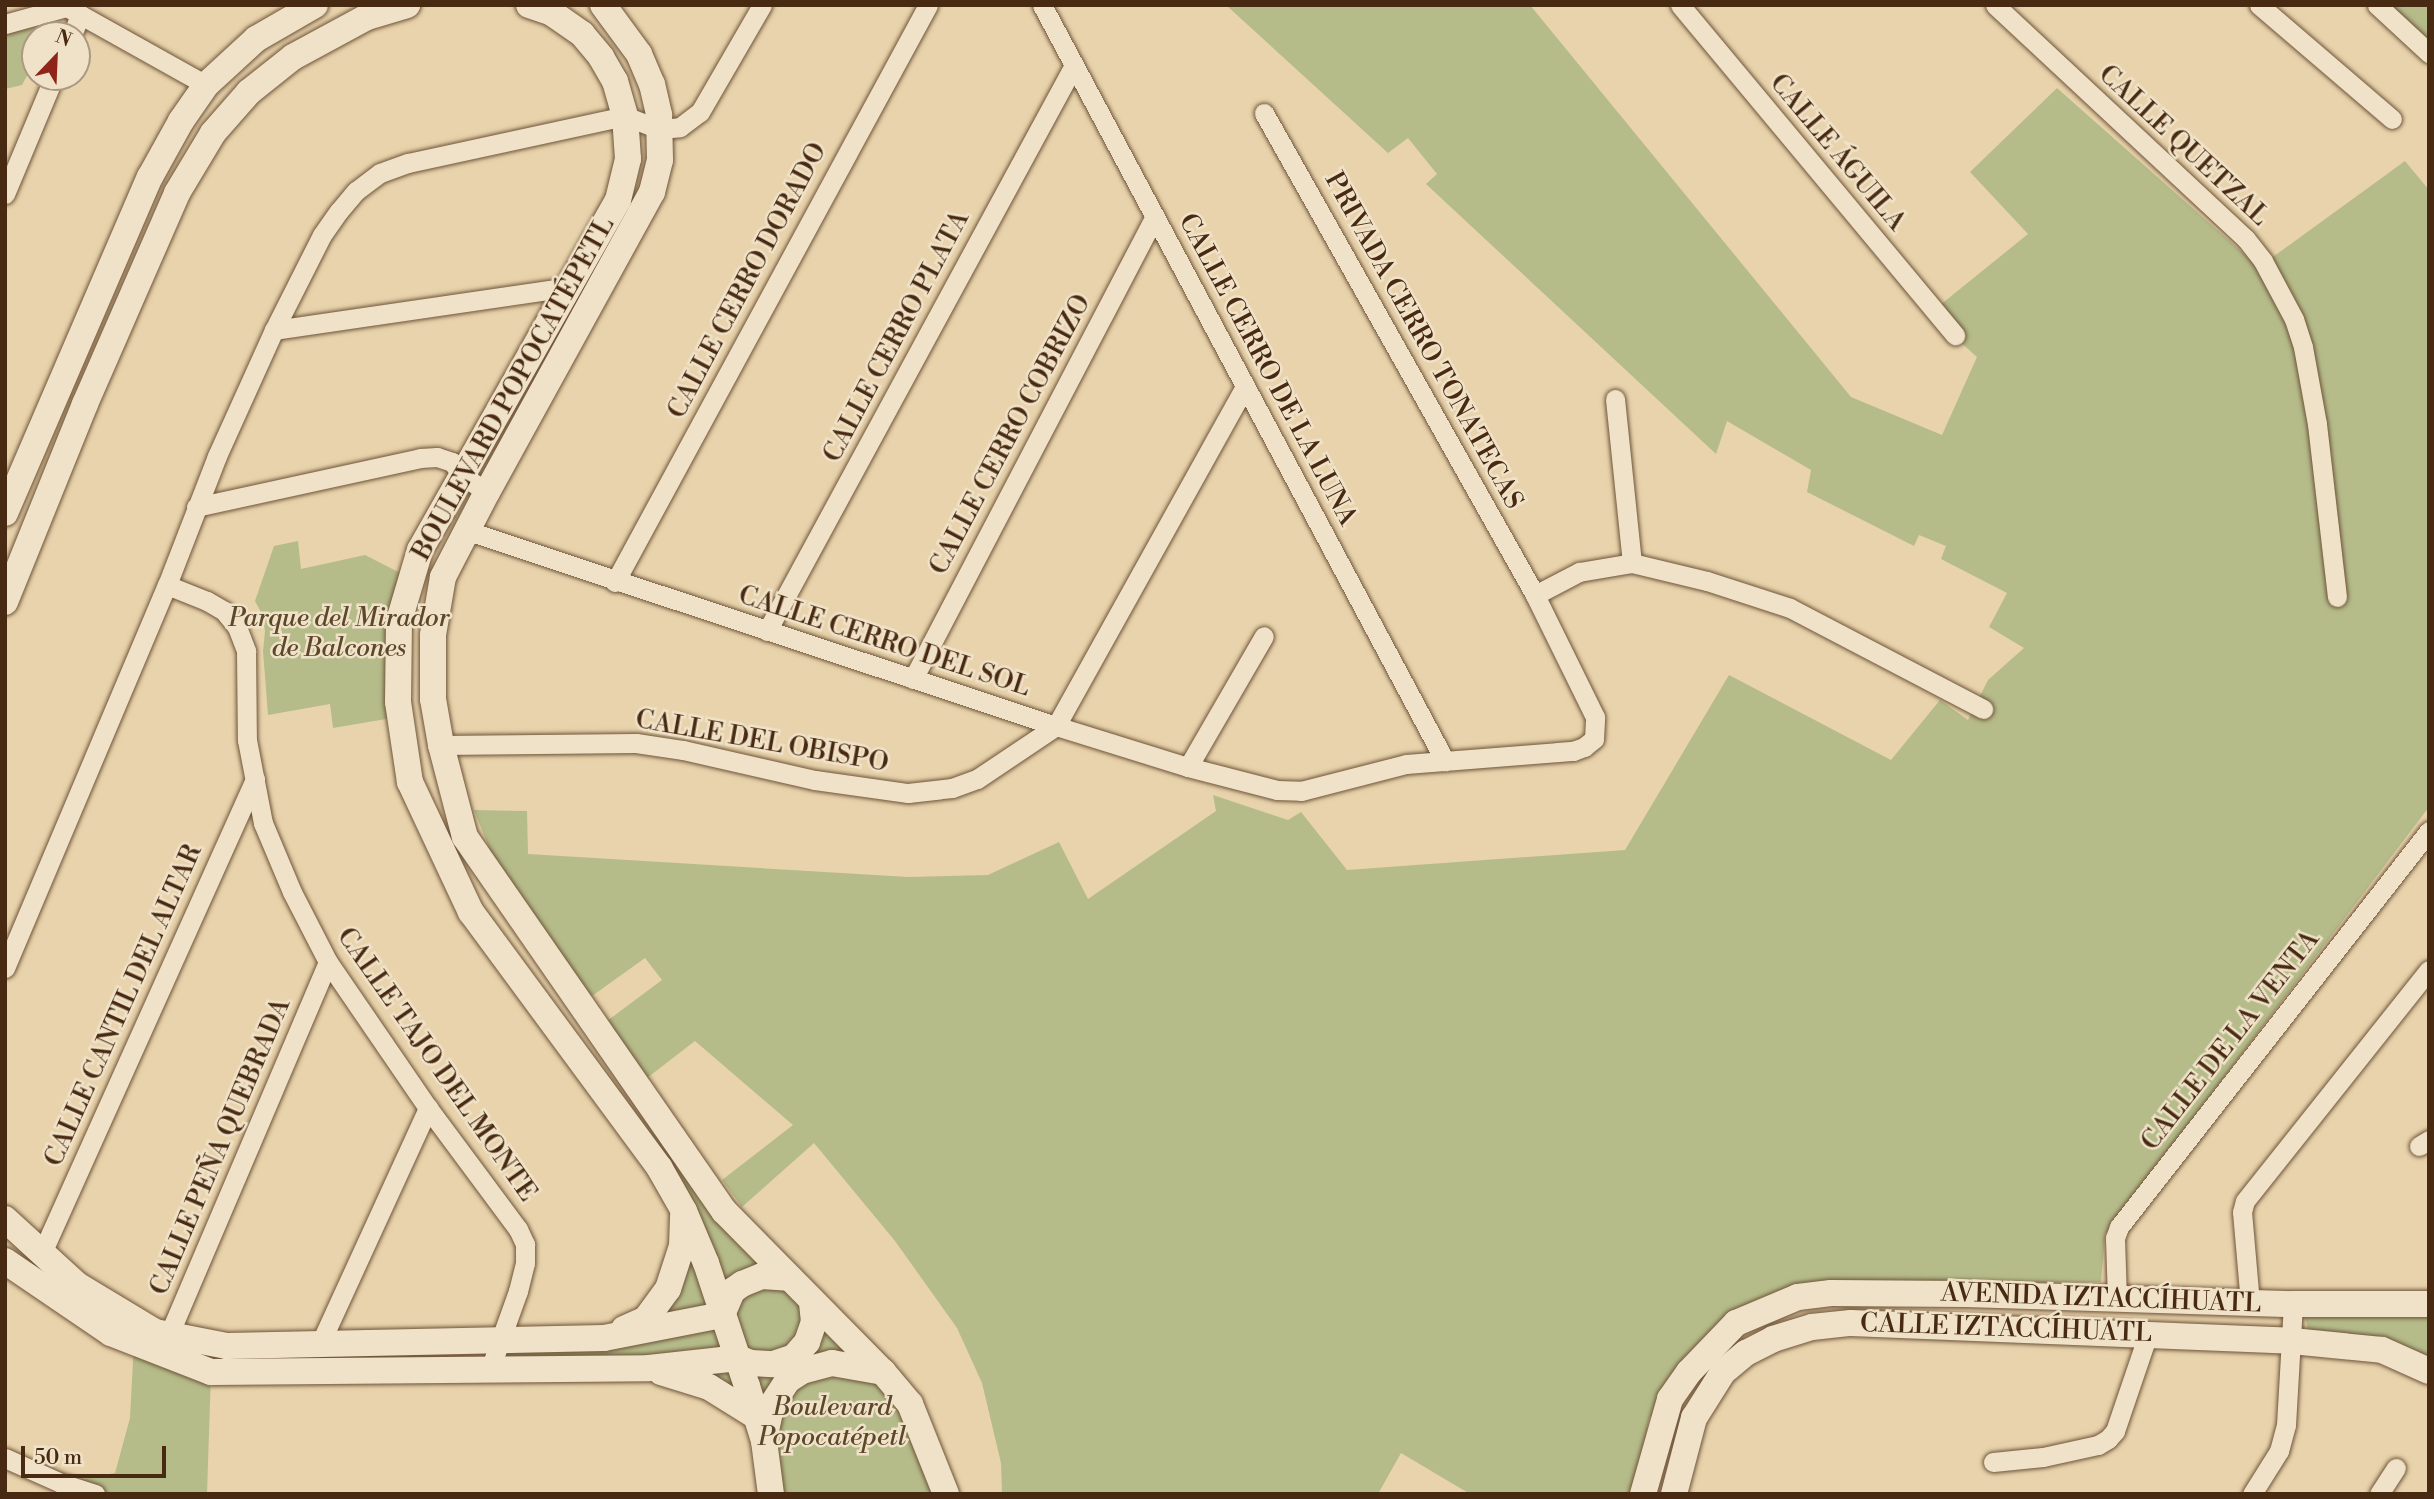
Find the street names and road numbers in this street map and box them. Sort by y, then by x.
street label: CALLE QUETZAL [2092,59,2274,233]
street label: CALLE ÁGUILA [1762,68,1912,238]
street label: CALLE CERRO DORADO [662,138,834,424]
street label: PRIVADA CERRO TONATECAS [1317,167,1529,515]
street label: CALLE CERRO PLATA [818,206,976,468]
street label: CALLE CERRO DE LA LUNA [1171,209,1363,531]
street label: BOULEVARD POPOCATÉPETL [406,212,622,566]
street label: CALLE CERRO COBRIZO [924,290,1098,580]
street label: CALLE CERRO DEL SOL [734,580,1034,704]
street label: CALLE DEL OBISPO [633,704,891,780]
street label: CALLE CANTIL DEL ALTAR [39,840,209,1172]
street label: CALLE TAJO DEL MONTE [330,922,542,1208]
street label: CALLE DE LA VENTA [2135,925,2327,1157]
street label: CALLE PEÑA QUEBRADA [144,994,298,1300]
street label: AVENIDA IZTACCÍHUATL [1940,1278,2262,1320]
street label: CALLE IZTACCÍHUATL [1859,1308,2153,1350]

